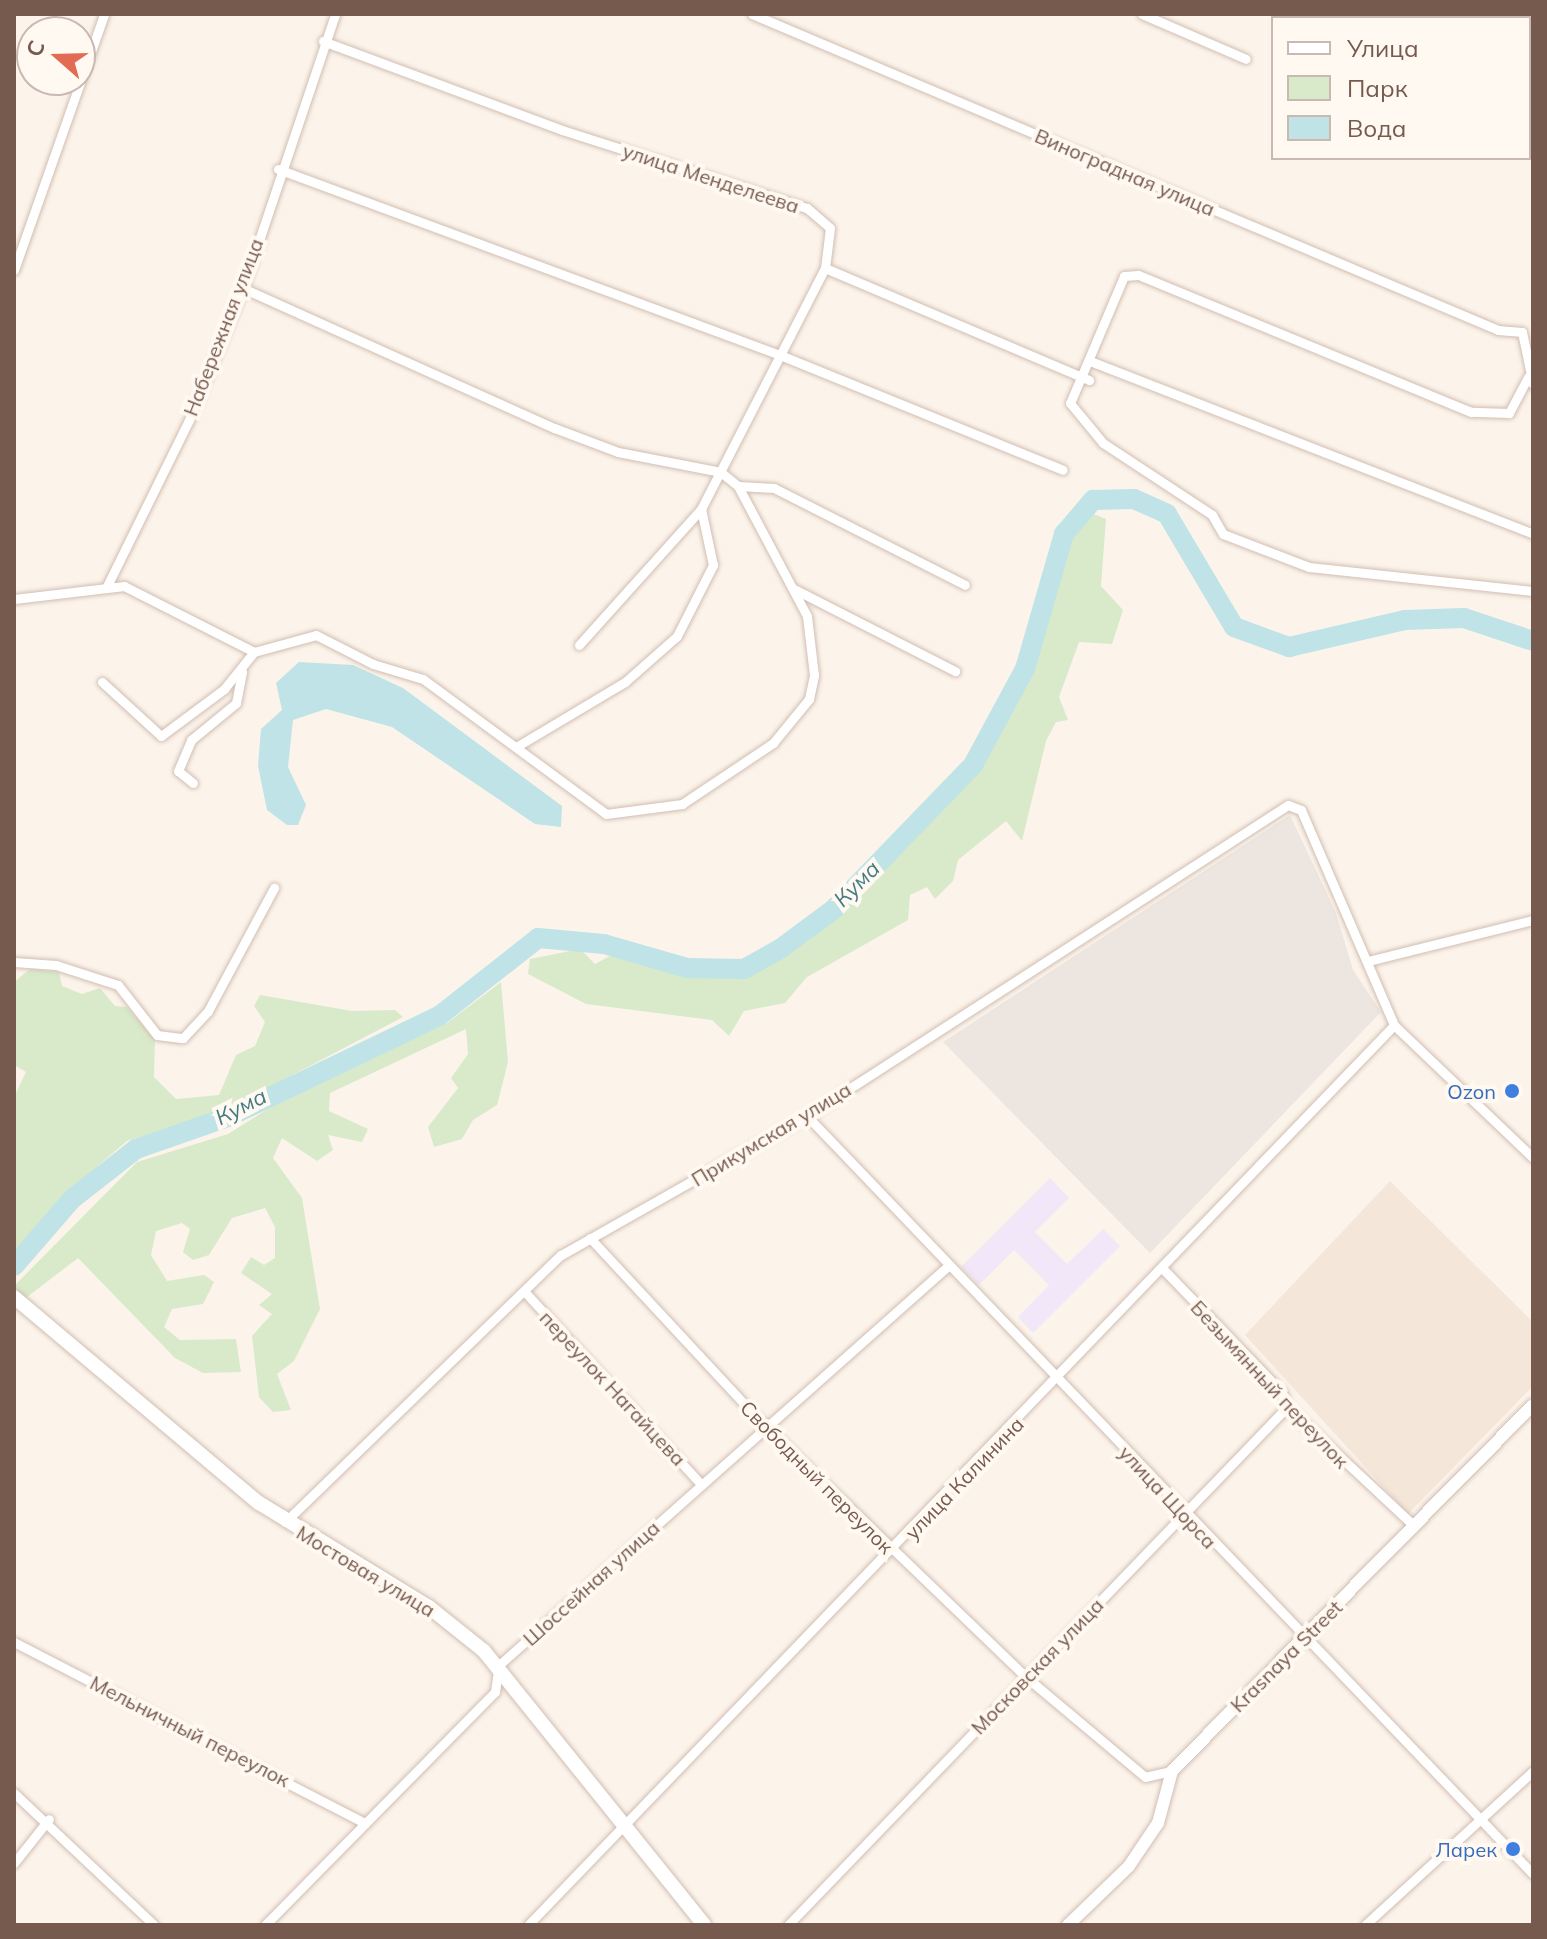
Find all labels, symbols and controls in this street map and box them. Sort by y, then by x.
north arrow [16,16,96,96]
legend [1271,16,1531,160]
text: Улица [1347,33,1419,63]
text: С [20,37,51,60]
text: Парк [1347,73,1408,103]
text: Вода [1347,113,1407,143]
street label: Виноградная улица [1031,123,1219,221]
street label: улица Менделеева [620,138,802,218]
street label: Набережная улица [178,235,268,419]
water label: Кума [829,856,885,912]
street label: Прикумская улица [687,1077,855,1191]
place label: Ozon [1447,1079,1496,1103]
marker: Ozon [1503,1082,1521,1100]
water label: Кума [211,1083,271,1131]
street label: Безымянный переулок [1186,1295,1354,1473]
street label: переулок Нагайцева [535,1306,691,1470]
street label: Свободный переулок [736,1396,898,1558]
street label: улица Калинина [900,1412,1028,1544]
street label: улица Щорса [1114,1441,1222,1553]
street label: Шоссейная улица [518,1516,664,1650]
street label: Мостовая улица [292,1520,440,1622]
street label: Московская улица [966,1593,1108,1739]
street label: Krasnaya Street [1225,1595,1347,1717]
street label: Мельничный переулок [86,1670,294,1792]
place label: Ларек [1436,1837,1497,1861]
marker: Ларек [1504,1840,1522,1858]

